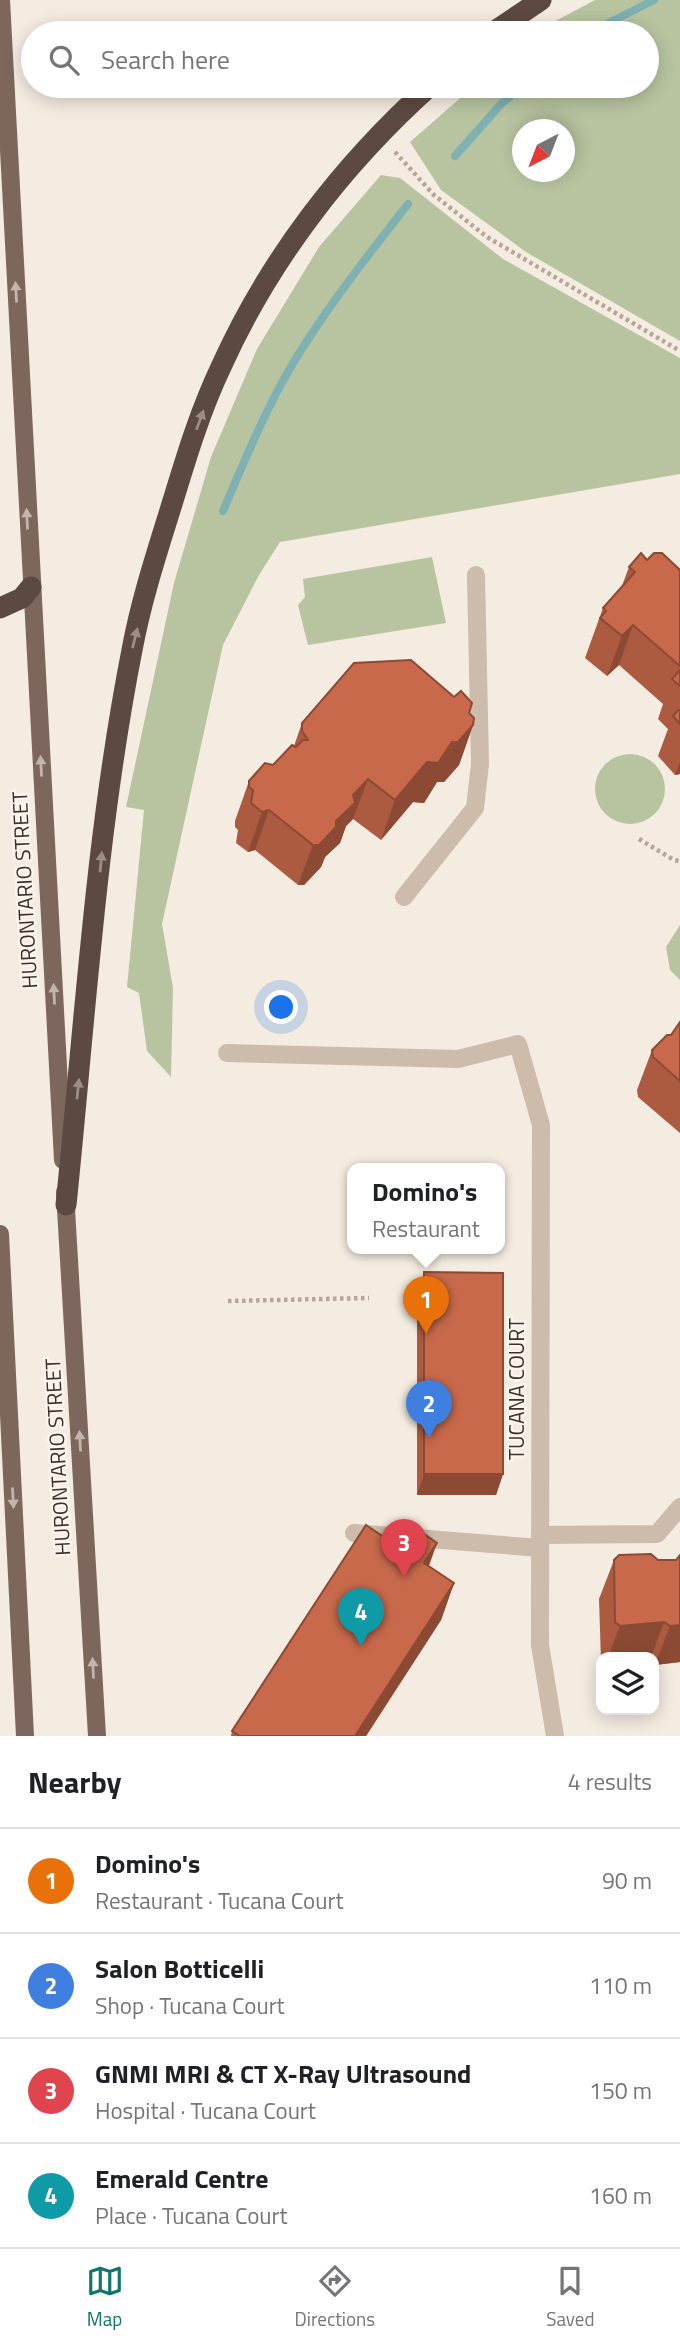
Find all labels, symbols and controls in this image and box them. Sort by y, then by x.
search box [21,21,659,98]
text: Search here [101,40,230,79]
icon: search [45,41,83,79]
north arrow [512,119,575,182]
one-way arrow [10,281,21,303]
one-way arrow [195,409,206,430]
one-way arrow [22,508,33,530]
one-way arrow [130,626,141,648]
one-way arrow [35,755,46,777]
street label: HURONTARIO STREET [3,791,45,989]
one-way arrow [96,851,107,873]
one-way arrow [48,982,59,1004]
your location [264,990,298,1024]
one-way arrow [72,1078,83,1100]
popup [347,1163,505,1254]
text: Domino's [372,1172,477,1211]
text: Restaurant [372,1211,480,1246]
pin: 1 [403,1276,449,1334]
street label: TUCANA COURT [500,1318,532,1460]
street label: HURONTARIO STREET [36,1358,78,1556]
pin: 2 [406,1380,452,1438]
one-way arrow [74,1430,85,1452]
one-way arrow [8,1487,19,1509]
pin: 3 [381,1519,427,1577]
pin: 4 [338,1588,384,1646]
map controls [596,1652,659,1715]
button: layers [596,1652,659,1715]
one-way arrow [87,1657,98,1679]
text: Nearby [28,1759,121,1805]
text: 4 results [568,1764,652,1799]
text: Domino's [95,1844,200,1883]
text: 1 [45,1863,57,1898]
text: 90 m [602,1863,652,1898]
text: Restaurant · Tucana Court [95,1883,344,1918]
text: Salon Botticelli [95,1949,264,1988]
text: 2 [45,1968,57,2003]
text: 110 m [589,1968,652,2003]
text: Shop · Tucana Court [95,1988,285,2023]
text: GNMI MRI & CT X-Ray Ultrasound [95,2054,471,2093]
text: 3 [45,2073,57,2108]
text: 150 m [589,2073,652,2108]
text: Hospital · Tucana Court [95,2093,316,2128]
text: Emerald Centre [95,2159,268,2198]
text: 4 [45,2178,57,2213]
text: 160 m [589,2178,652,2213]
text: Place · Tucana Court [95,2198,288,2233]
tab: Map [86,2262,124,2333]
tab: Directions [295,2262,375,2333]
tab: Saved [546,2262,594,2333]

